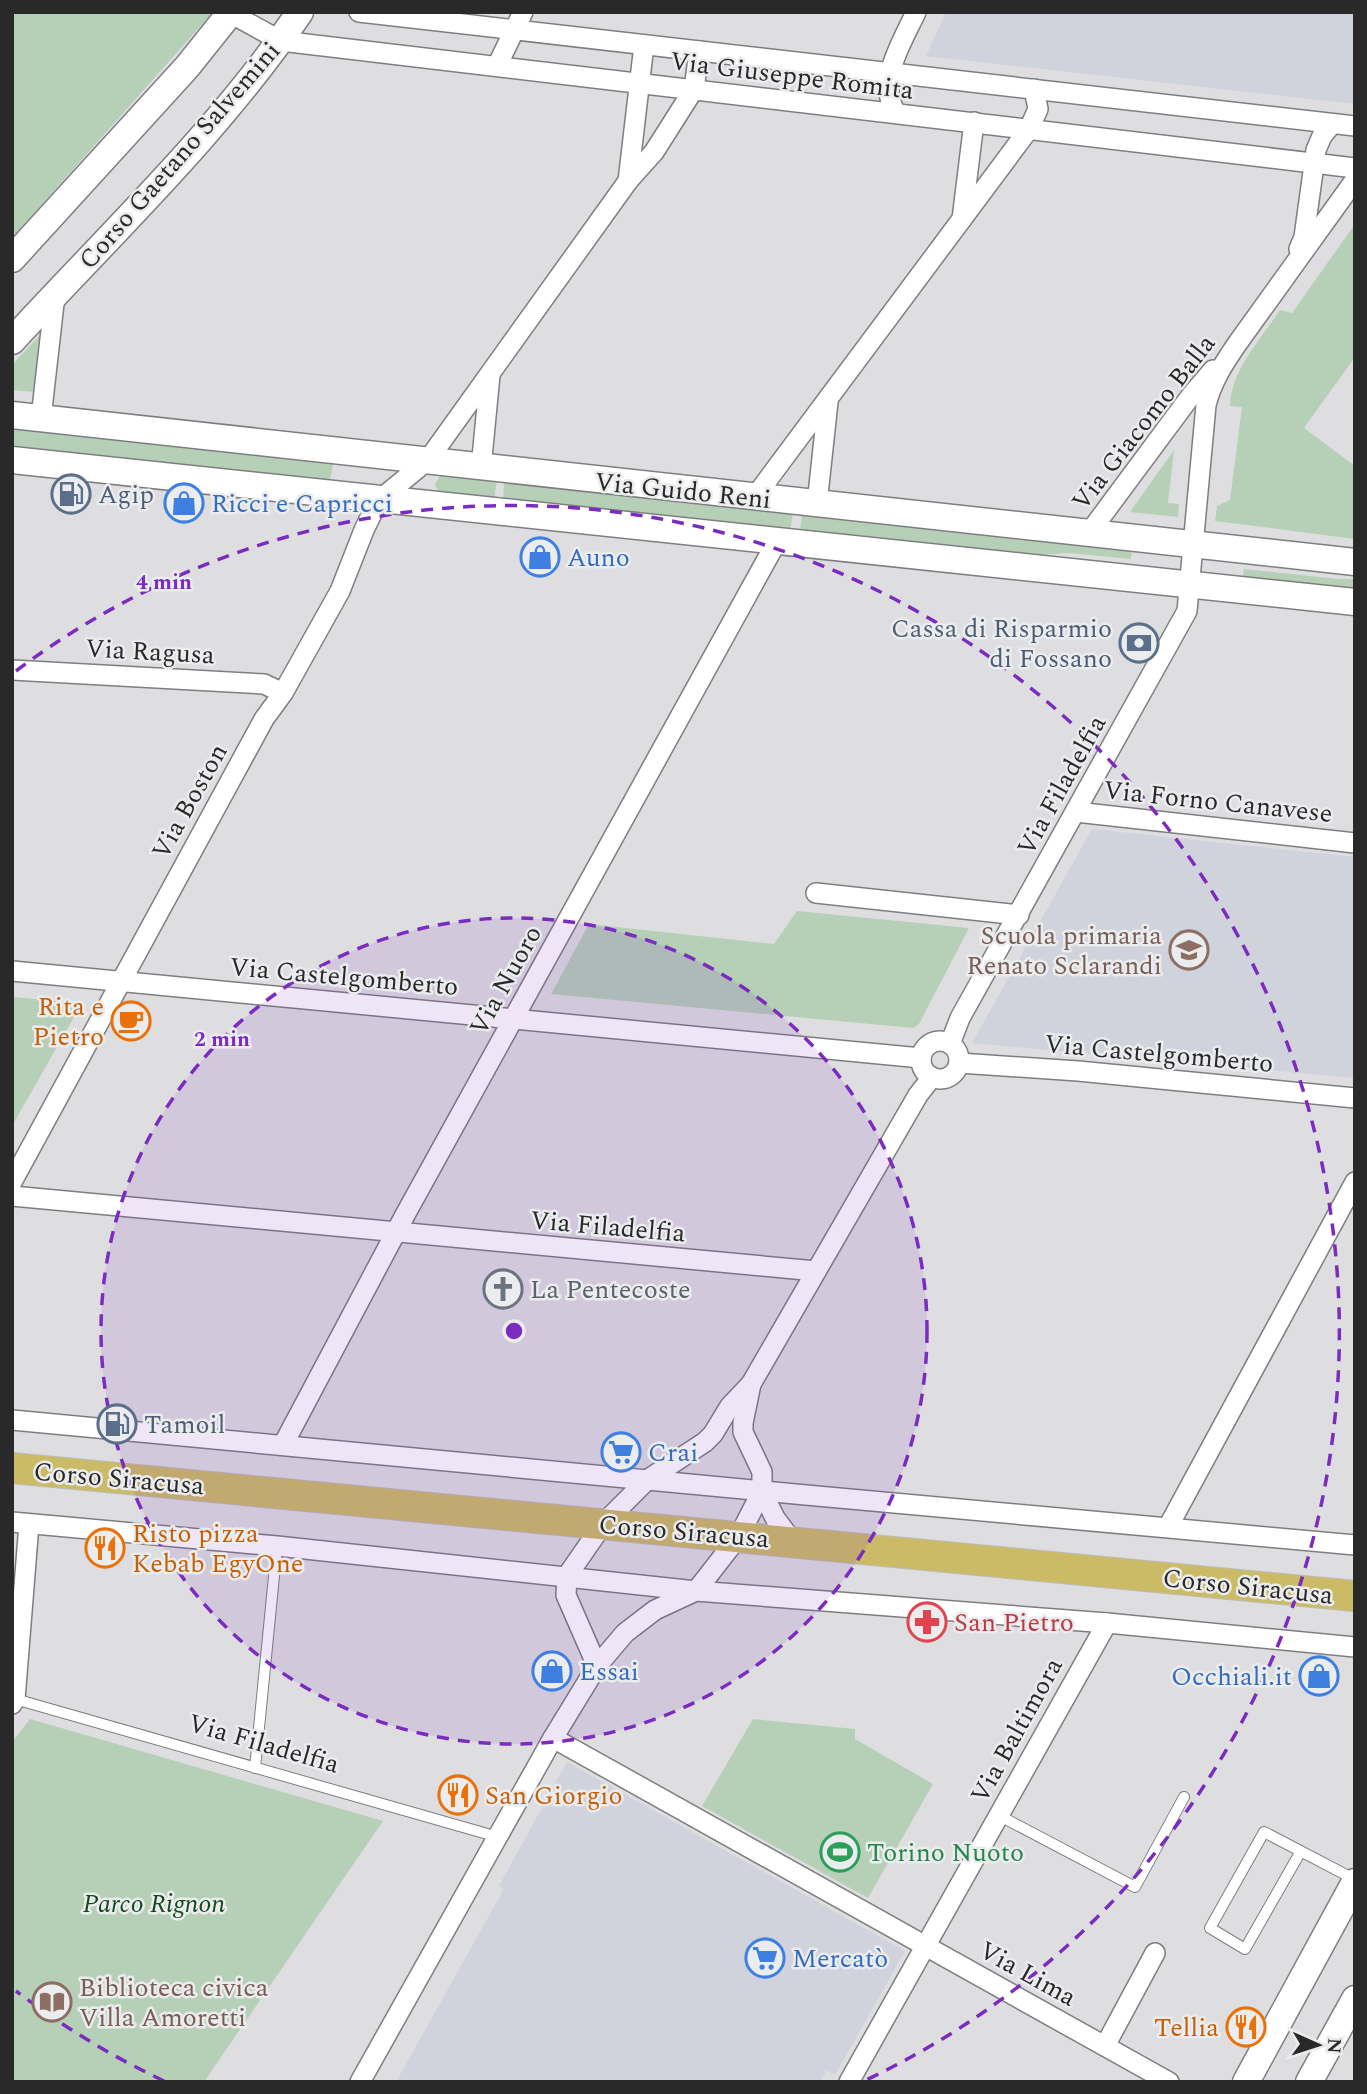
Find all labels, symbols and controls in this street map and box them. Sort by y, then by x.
street label: Corso Gaetano Salvemini [69,33,290,279]
street label: Via Giuseppe Romita [668,41,916,111]
street label: Via Giacomo Balla [1062,326,1226,519]
street label: Via Guido Reni [593,462,773,520]
fuel station icon: Agip [50,473,92,515]
place label: Agip [98,475,154,515]
shop icon: Ricci e Capricci [163,482,205,524]
place label: Ricci e Capricci [211,484,393,524]
shop icon: Auno [519,536,561,578]
place label: Auno [567,538,630,578]
text: 4 min [136,567,192,599]
place label: Cassa di Risparmio di Fossano [891,609,1112,679]
bank icon: Cassa di Risparmio di Fossano [1118,622,1160,664]
street label: Via Ragusa [84,629,216,675]
street label: Via Filadelfia [1007,708,1117,863]
street label: Via Boston [142,736,238,867]
street label: Via Forno Canavese [1101,770,1334,834]
place label: Scuola primaria Renato Sclarandi [967,916,1162,986]
street label: Via Nuoro [459,918,553,1043]
school or university icon: Scuola primaria Renato Sclarandi [1168,929,1210,971]
street label: Via Castelgomberto [228,947,460,1007]
place label: Rita e Pietro [33,987,104,1057]
cafe icon: Rita e Pietro [110,1000,152,1042]
text: 2 min [194,1024,250,1056]
street label: Via Castelgomberto [1043,1024,1275,1084]
street label: Via Filadelfia [529,1200,687,1254]
church icon: La Pentecoste [482,1268,524,1310]
place label: La Pentecoste [530,1270,690,1310]
centre of rings [502,1319,526,1343]
fuel station icon: Tamoil [96,1403,138,1445]
place label: Tamoil [144,1405,225,1445]
supermarket icon: Crai [600,1431,642,1473]
place label: Crai [648,1433,698,1473]
street label: Corso Siracusa [32,1452,206,1506]
street label: Corso Siracusa [597,1505,771,1559]
place label: Risto pizza Kebab EgyOne [132,1514,303,1584]
restaurant icon: Risto pizza Kebab EgyOne [84,1527,126,1569]
street label: Corso Siracusa [1161,1558,1335,1616]
pharmacy icon: San Pietro [906,1601,948,1643]
place label: San Pietro [954,1603,1074,1643]
shop icon: Essai [531,1650,573,1692]
street label: Via Baltimora [960,1650,1074,1811]
place label: Essai [579,1652,639,1692]
shop icon: Occhiali.it [1298,1655,1340,1697]
place label: Occhiali.it [1171,1657,1292,1697]
street label: Via Filadelfia [184,1703,344,1785]
restaurant icon: San Giorgio [437,1774,479,1816]
place label: San Giorgio [485,1776,623,1816]
sports icon: Torino Nuoto [819,1831,861,1873]
place label: Torino Nuoto [867,1833,1024,1873]
park label: Parco Rignon [83,1884,226,1924]
street label: Via Lima [971,1931,1084,2017]
supermarket icon: Mercatò [744,1937,786,1979]
place label: Mercatò [792,1939,888,1979]
place label: Biblioteca civica Villa Amoretti [79,1968,269,2038]
library icon: Biblioteca civica Villa Amoretti [31,1981,73,2023]
restaurant icon: Tellia [1225,2006,1267,2048]
place label: Tellia [1154,2008,1219,2048]
north arrow [1283,2010,1353,2080]
text: N [1319,2037,1348,2054]

